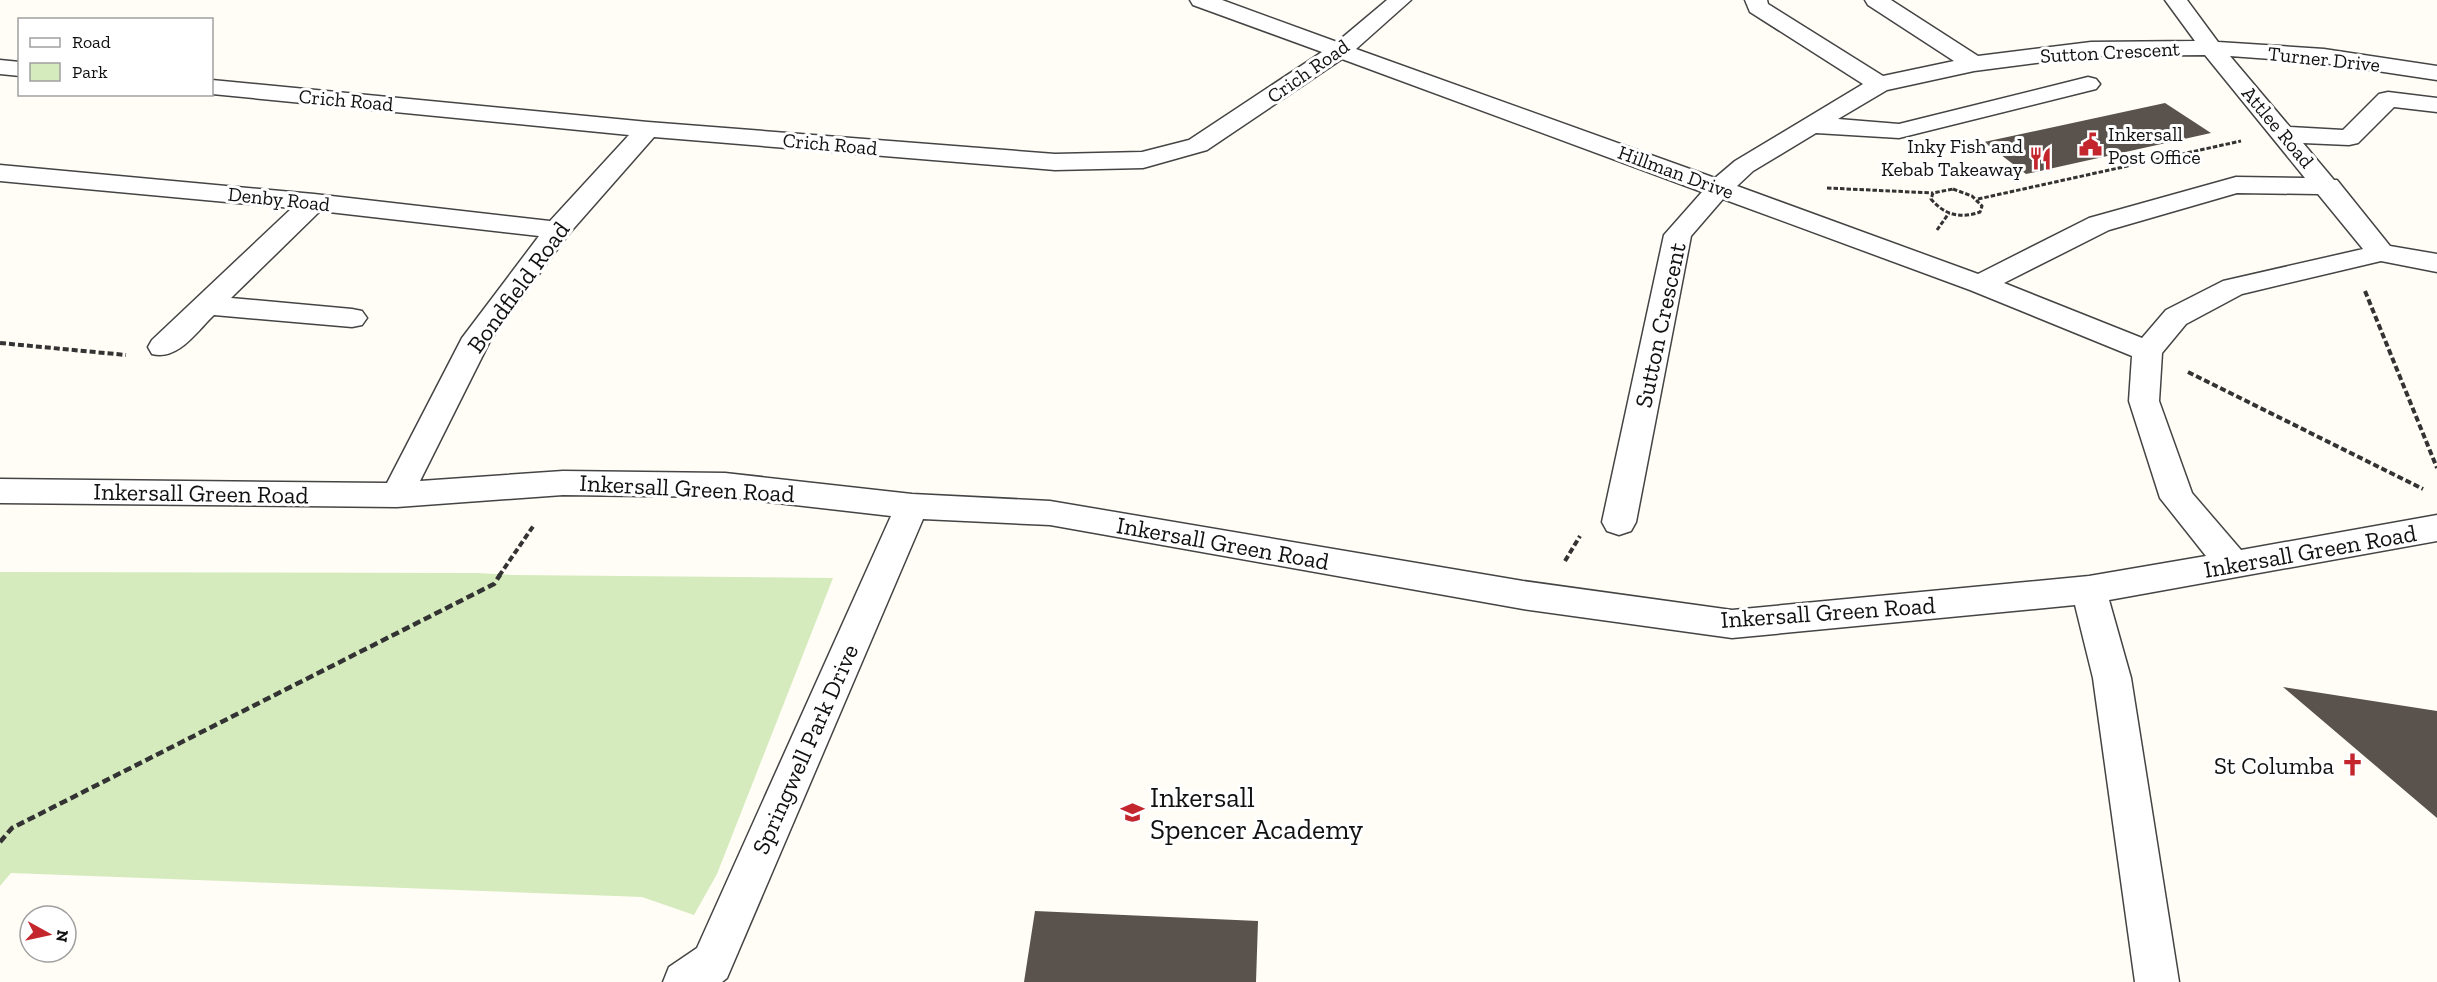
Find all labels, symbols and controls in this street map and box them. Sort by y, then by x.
legend [18,18,213,96]
text: Road [72,31,111,53]
street label: Crich Road [1262,34,1354,108]
street label: Sutton Crescent [2039,36,2181,68]
street label: Turner Drive [2267,41,2381,77]
text: Park [72,61,108,83]
street label: Attlee Road [2237,81,2319,173]
street label: Crich Road [298,84,394,116]
place label: Inkersall Post Office [2108,122,2201,169]
street label: Crich Road [782,128,878,160]
public building icon: Inkersall Post Office [2077,132,2103,158]
place label: Inky Fish and Kebab Takeaway [1881,134,2024,181]
street label: Hillman Drive [1615,140,1737,204]
restaurant icon: Inky Fish and Kebab Takeaway [2028,145,2054,171]
street label: Denby Road [227,182,331,216]
street label: Bondfield Road [461,216,575,358]
street label: Sutton Crescent [1628,240,1692,410]
street label: Inkersall Green Road [579,468,795,508]
street label: Inkersall Green Road [93,477,309,509]
street label: Inkersall Green Road [1114,510,1332,576]
street label: Inkersall Green Road [2201,518,2419,584]
street label: Inkersall Green Road [1720,590,1936,634]
street label: Springwell Park Drive [746,639,864,859]
place label: St Columba [2214,751,2334,780]
church icon: St Columba [2339,752,2365,778]
place label: Inkersall Spencer Academy [1150,781,1364,846]
school or university icon: Inkersall Spencer Academy [1119,800,1145,826]
north arrow [18,904,78,964]
text: N [52,929,73,943]

